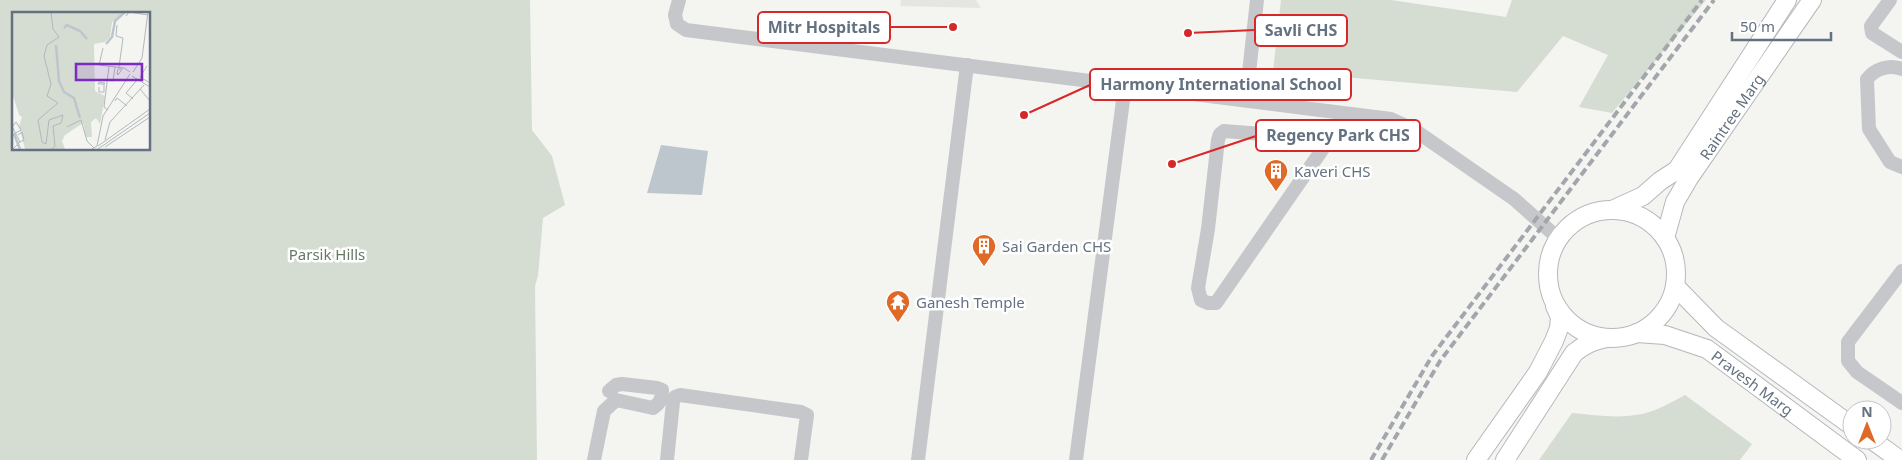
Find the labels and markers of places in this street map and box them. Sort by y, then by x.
callout: Mitr Hospitals [758,12,890,43]
callout: Savli CHS [1255,15,1347,46]
callout: Harmony International School [1090,69,1351,100]
callout: Regency Park CHS [1256,120,1420,151]
building icon: Kaveri CHS [1263,158,1289,192]
place label: Kaveri CHS [1294,161,1371,181]
building icon: Sai Garden CHS [971,233,997,267]
place label: Sai Garden CHS [1002,236,1111,256]
temple icon: Ganesh Temple [885,289,911,323]
place label: Ganesh Temple [916,292,1025,312]

